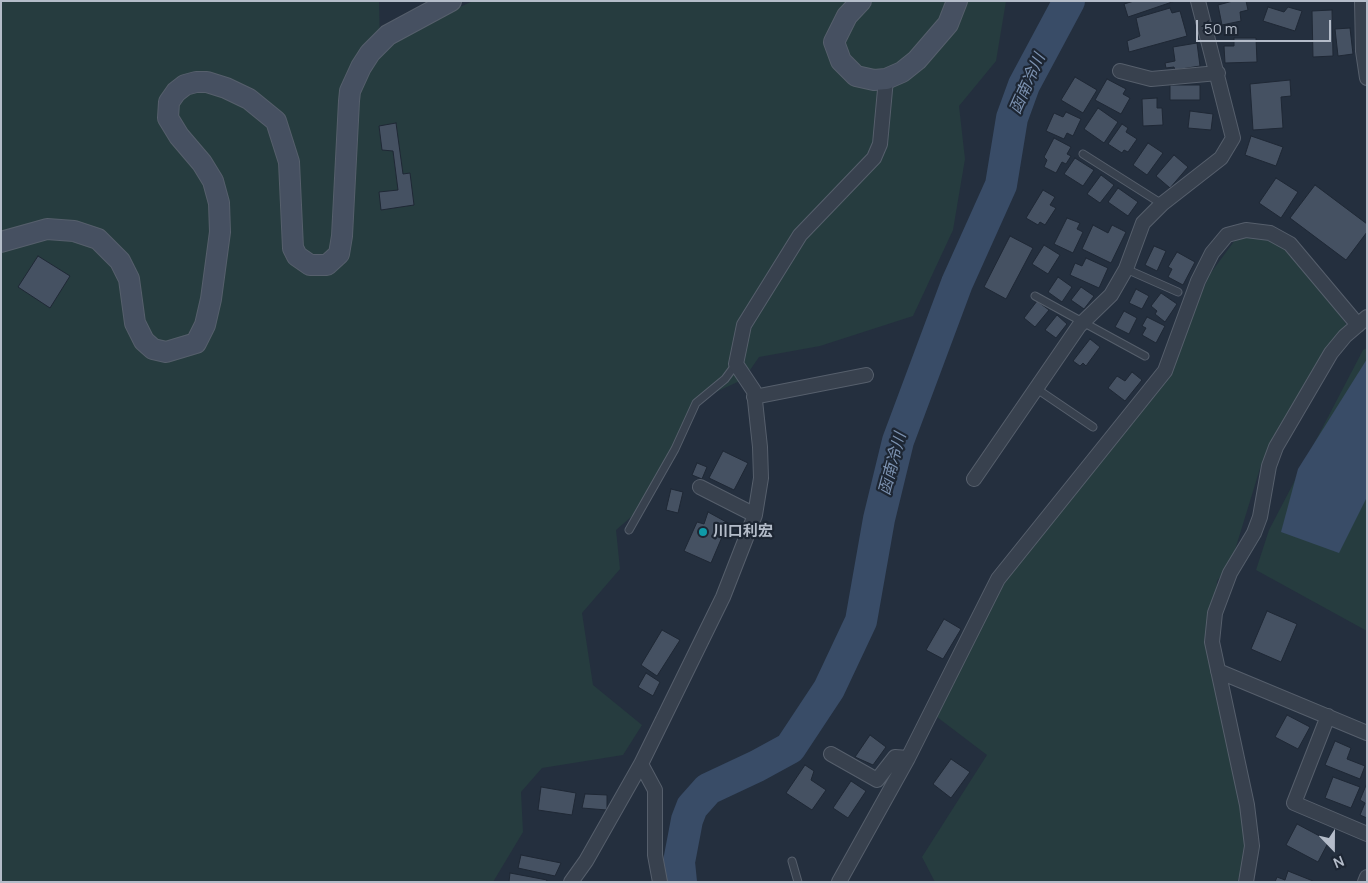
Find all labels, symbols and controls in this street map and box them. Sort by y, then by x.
scale bar [1198,10,1333,42]
text: 50 m [1204,18,1238,39]
water label: 函南冷川 [1006,51,1050,117]
water label: 函南冷川 [875,431,911,497]
place label: 川口利宏 [713,523,773,541]
marker: 川口利宏 [697,526,709,538]
north arrow [1308,823,1358,873]
text: N [1331,852,1347,873]

